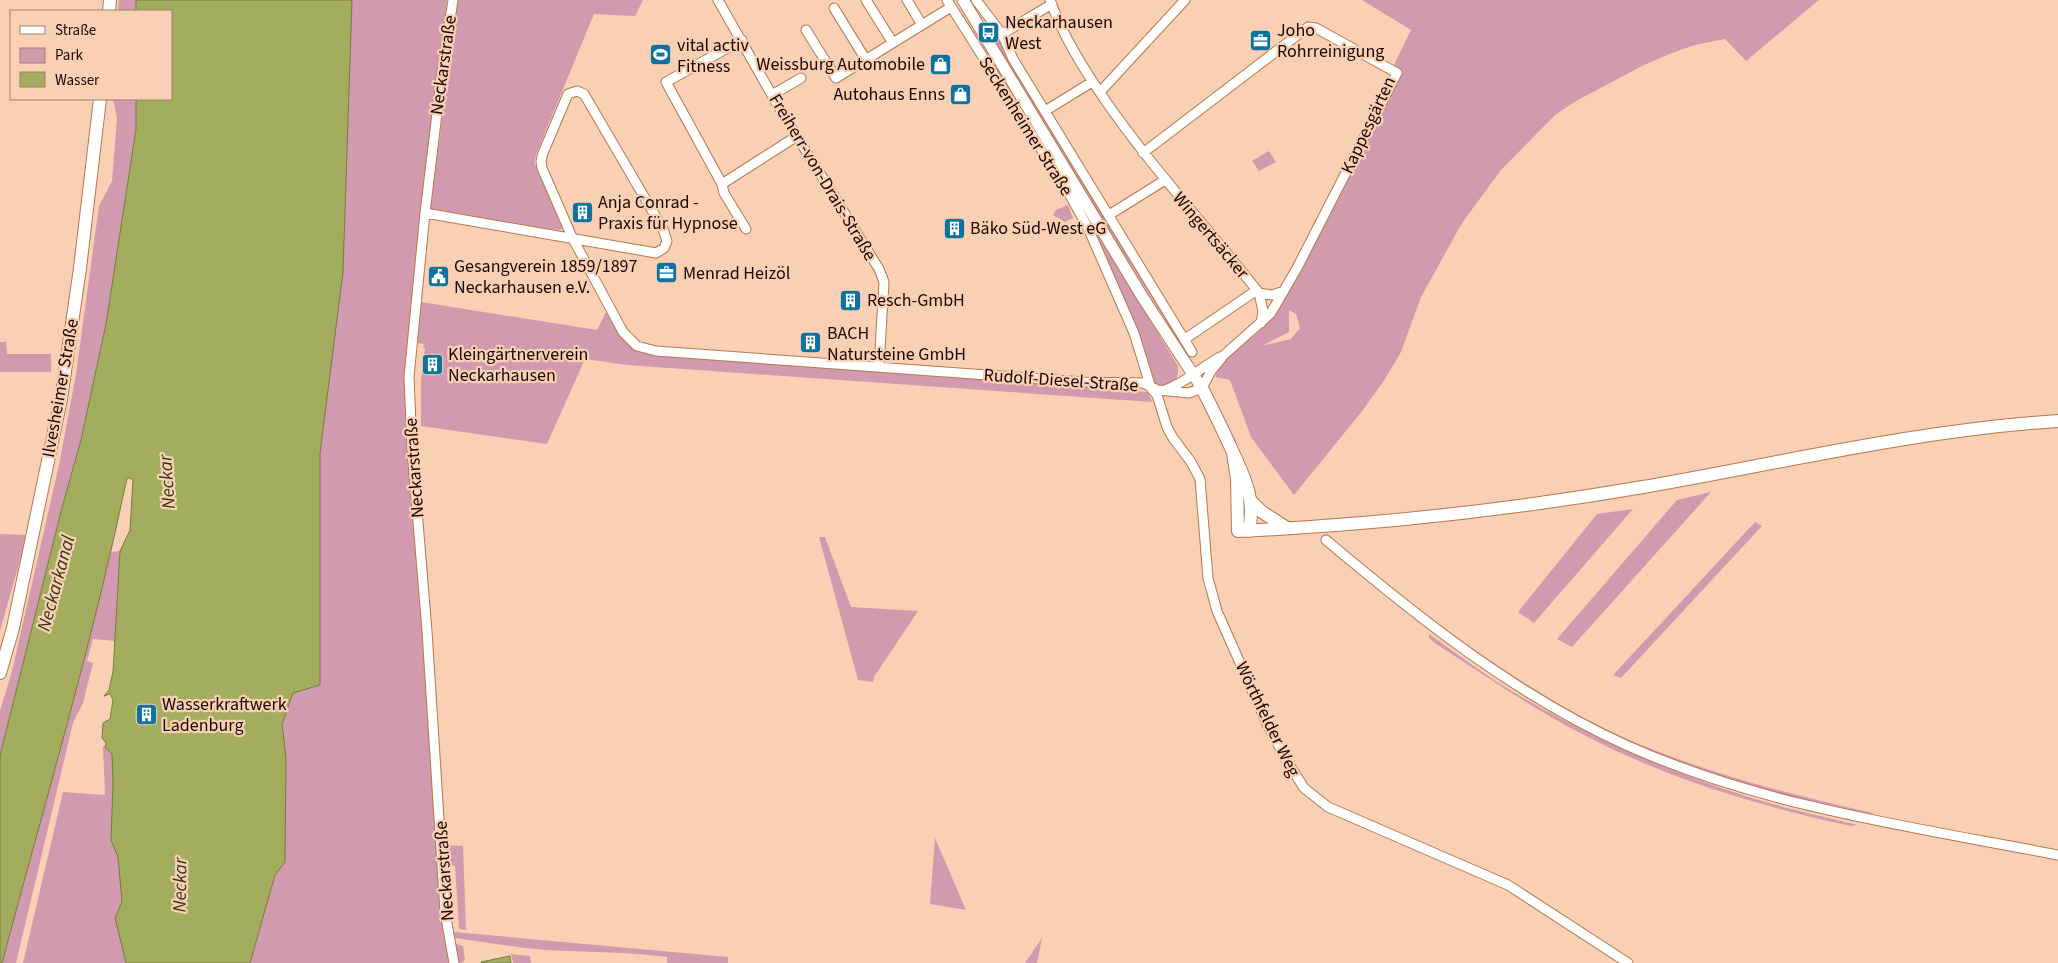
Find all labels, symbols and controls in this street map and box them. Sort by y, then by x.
legend [10,10,172,100]
place label: Neckarhausen West [1005,10,1113,56]
street label: Neckarstraße [424,14,463,116]
place label: Joho Rohrreinigung [1277,18,1384,64]
text: Straße [55,20,96,41]
bus stop icon: Neckarhausen West [977,20,1001,44]
office icon: Joho Rohrreinigung [1249,28,1273,52]
place label: vital activ Fitness [677,33,749,79]
sports icon: vital activ Fitness [649,43,673,67]
text: Park [55,45,84,66]
place label: Weissburg Automobile [756,52,925,77]
shop icon: Weissburg Automobile [929,52,953,76]
street label: Seckenheimer Straße [972,52,1079,201]
text: Wasser [55,70,100,91]
street label: Kappesgärten [1335,73,1402,178]
place label: Autohaus Enns [833,82,945,107]
shop icon: Autohaus Enns [949,82,973,106]
street label: Freiherr-von-Drais-Straße [763,89,882,265]
street label: Wingertsäcker [1167,186,1255,285]
place label: Anja Conrad - Praxis für Hypnose [598,190,738,236]
building icon: Anja Conrad - Praxis für Hypnose [570,200,594,224]
building icon: Bäko Süd-West eG [942,216,966,240]
place label: Bäko Süd-West eG [970,216,1106,241]
place label: Gesangverein 1859/1897 Neckarhausen e.V. [454,254,638,300]
office icon: Menrad Heizöl [655,261,679,285]
place label: Menrad Heizöl [683,261,790,286]
public building icon: Gesangverein 1859/1897 Neckarhausen e.V. [426,264,450,288]
building icon: Resch-GmbH [839,288,863,312]
place label: Resch-GmbH [867,288,965,313]
street label: Ilvesheimer Straße [36,317,85,459]
place label: BACH Natursteine GmbH [827,321,966,367]
building icon: BACH Natursteine GmbH [799,331,823,355]
place label: Kleingärtnerverein Neckarhausen [448,342,588,388]
building icon: Kleingärtnerverein Neckarhausen [420,352,444,376]
street label: Rudolf-Diesel-Straße [983,363,1139,398]
street label: Neckarstraße [399,417,430,519]
water label: Neckar [152,452,183,510]
water label: Neckarkanal [31,532,82,634]
street label: Wörthfelder Weg [1229,657,1306,781]
place label: Wasserkraftwerk Ladenburg [162,692,287,738]
building icon: Wasserkraftwerk Ladenburg [134,702,158,726]
street label: Neckarstraße [429,820,460,922]
water label: Neckar [167,856,194,913]

